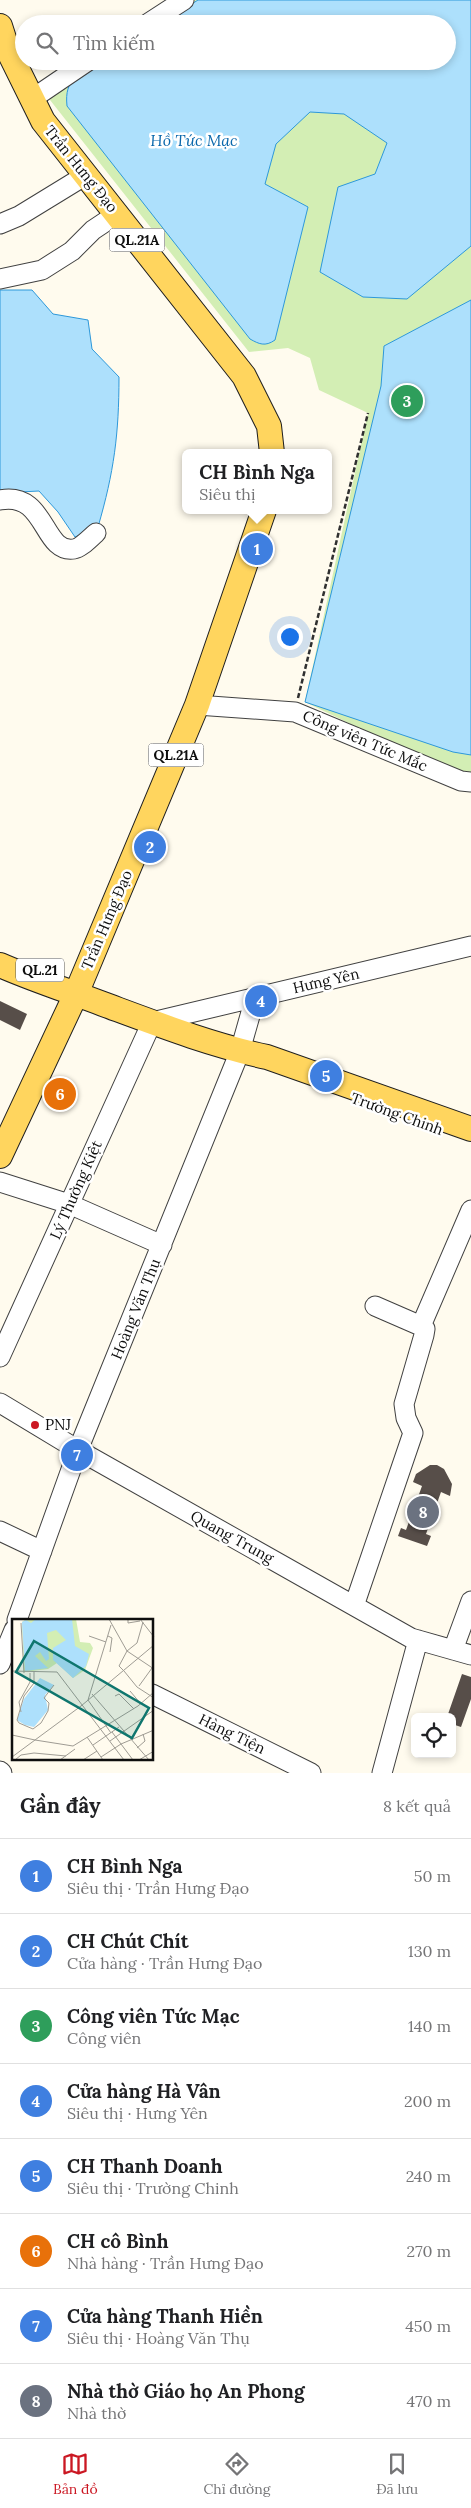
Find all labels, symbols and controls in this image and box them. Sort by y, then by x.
search box [15,15,456,70]
icon: search [33,29,61,57]
text: Tìm kiếm [73,31,155,55]
street label: Trần Hưng Đạo [41,121,122,216]
water label: Hồ Tức Mạc [150,130,238,150]
road number: QL.21A [110,228,164,252]
pin: 3 [391,382,423,420]
popup [182,449,332,514]
text: CH Bình Nga [199,460,315,484]
text: Siêu thị [199,484,255,504]
pin: 1 [241,530,273,568]
your location [277,624,303,650]
street label: Công viên Tức Mắc [300,706,430,775]
road number: QL.21A [148,744,204,766]
pin: 2 [134,828,166,866]
street label: Trần Hưng Đạo [77,867,136,972]
road number: QL.21 [16,958,64,982]
street label: Hưng Yên [291,964,361,997]
pin: 4 [245,982,277,1020]
pin: 5 [310,1057,342,1095]
pin: 6 [44,1075,76,1113]
street label: Trường Chinh [348,1088,446,1139]
street label: Lý Thường Kiệt [45,1137,106,1242]
street label: Hoàng Văn Thụ [107,1256,164,1362]
place label: PNJ [45,1415,71,1434]
marker: PNJ [29,1419,41,1431]
pin: 7 [61,1436,93,1474]
pin: 8 [407,1493,439,1531]
street label: Quang Trung [187,1506,278,1568]
inset map [12,1619,154,1760]
street label: Hàng Tiện [196,1709,269,1758]
map controls [411,1713,456,1758]
button: locate [411,1713,456,1758]
text: Gần đây [20,1792,101,1819]
text: 8 kết quả [383,1796,451,1816]
text: CH Bình Nga [67,1854,182,1878]
text: 1 [33,1866,39,1886]
text: 50 m [414,1866,451,1886]
text: Siêu thị · Trần Hưng Đạo [67,1878,249,1898]
text: CH Chút Chít [67,1929,189,1953]
text: 2 [32,1941,40,1961]
text: 130 m [408,1941,451,1961]
text: Cửa hàng · Trần Hưng Đạo [67,1953,262,1973]
text: Công viên Tức Mạc [67,2004,240,2028]
text: 3 [32,2016,40,2036]
text: 140 m [408,2016,451,2036]
text: Công viên [67,2028,141,2048]
text: Cửa hàng Hà Vân [67,2079,221,2103]
text: 4 [32,2091,40,2111]
text: 200 m [404,2091,451,2111]
text: Siêu thị · Hưng Yên [67,2103,208,2123]
text: CH Thanh Doanh [67,2154,222,2178]
text: 5 [32,2166,40,2186]
text: 240 m [406,2166,451,2186]
text: Siêu thị · Trường Chinh [67,2178,239,2198]
text: CH cô Bình [67,2229,168,2253]
text: 6 [31,2241,41,2261]
text: 270 m [407,2241,451,2261]
text: Nhà hàng · Trần Hưng Đạo [67,2253,264,2273]
text: Cửa hàng Thanh Hiền [67,2304,263,2328]
text: 7 [32,2316,40,2336]
text: 450 m [405,2316,451,2336]
text: Siêu thị · Hoàng Văn Thụ [67,2328,250,2348]
text: Nhà thờ Giáo họ An Phong [67,2379,305,2403]
text: 8 [31,2391,41,2411]
text: 470 m [407,2391,451,2411]
text: Nhà thờ [67,2403,126,2423]
tab: Bản đồ [53,2450,98,2498]
tab: Chỉ đường [203,2450,270,2498]
tab: Đã lưu [376,2450,418,2498]

